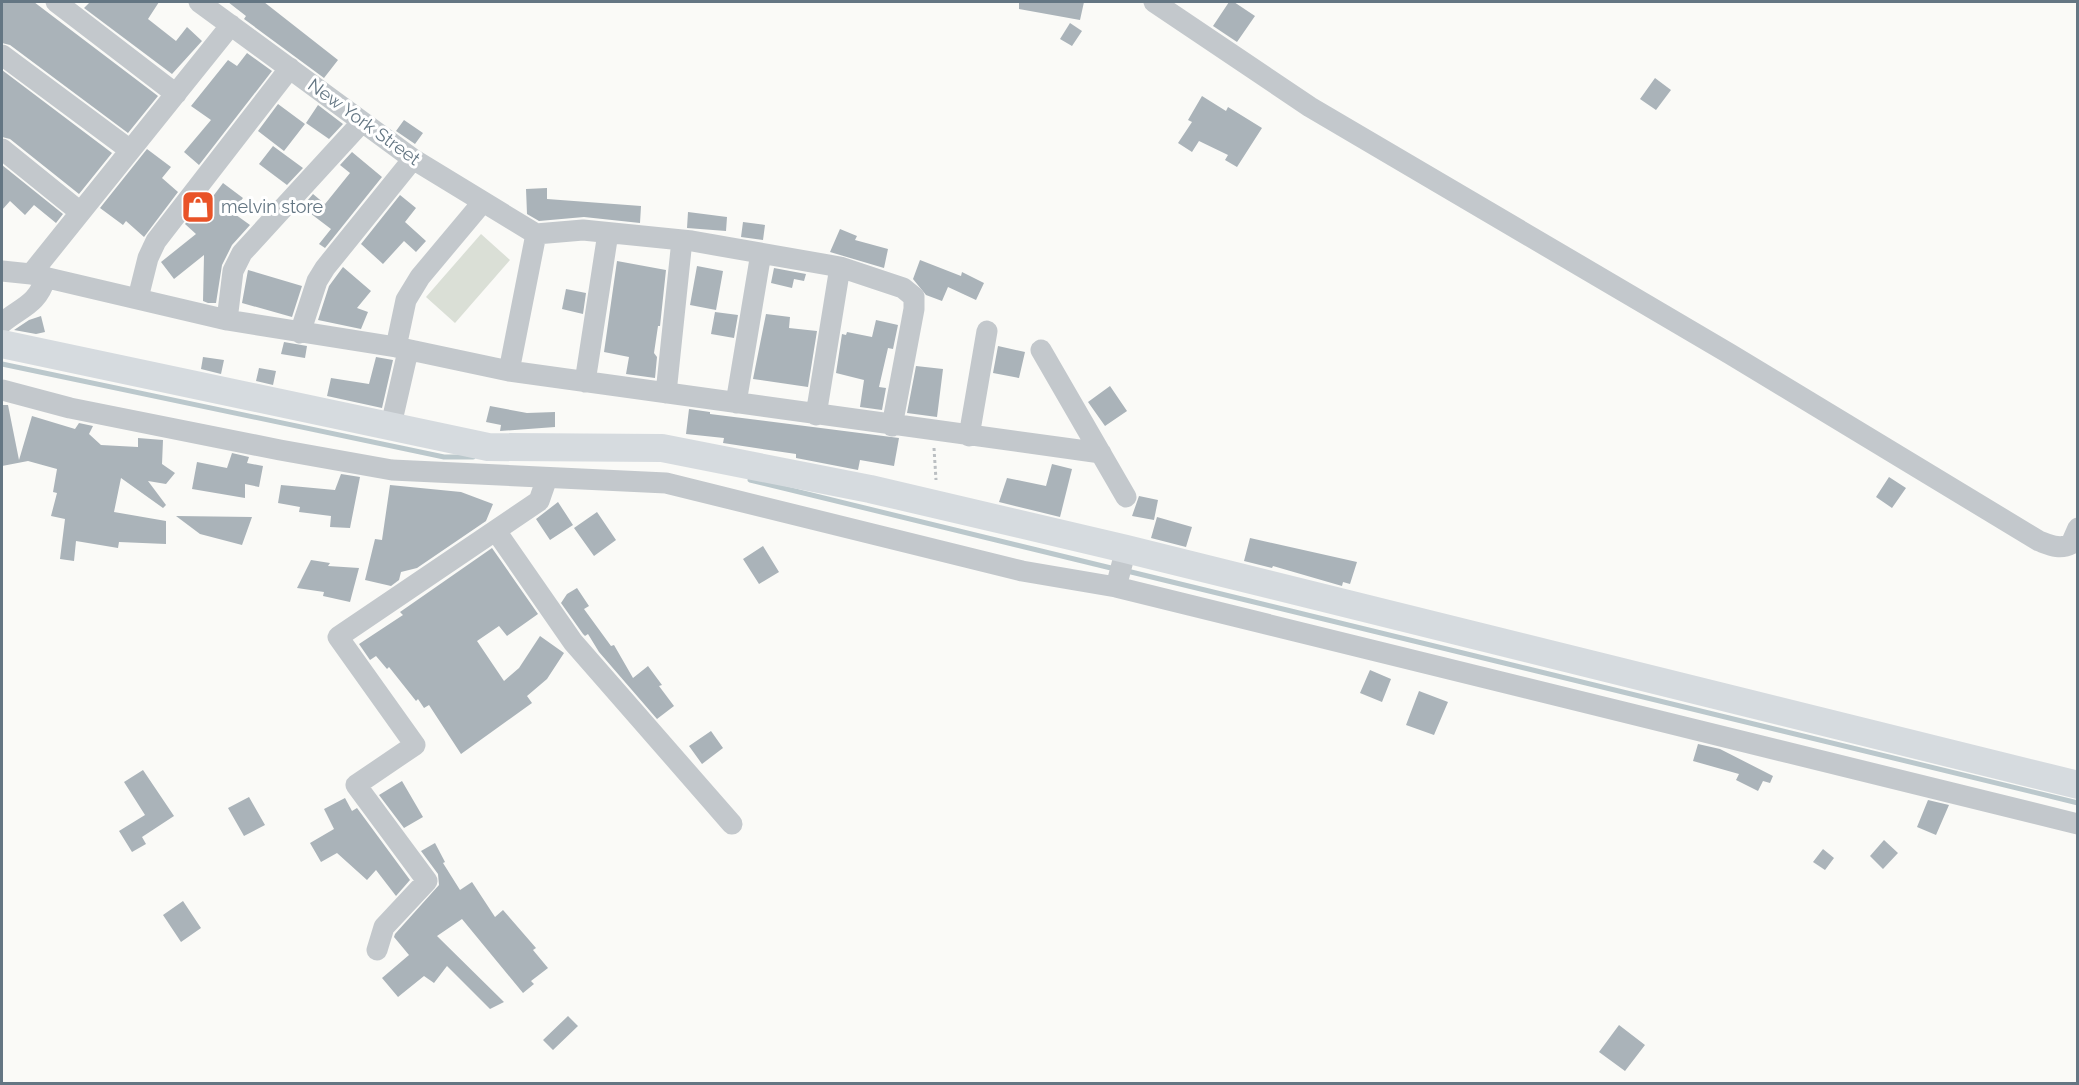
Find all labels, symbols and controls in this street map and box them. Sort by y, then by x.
street label: New York Street [304,74,424,169]
shop icon: melvin store [180,189,216,225]
place label: melvin store [221,196,324,217]

